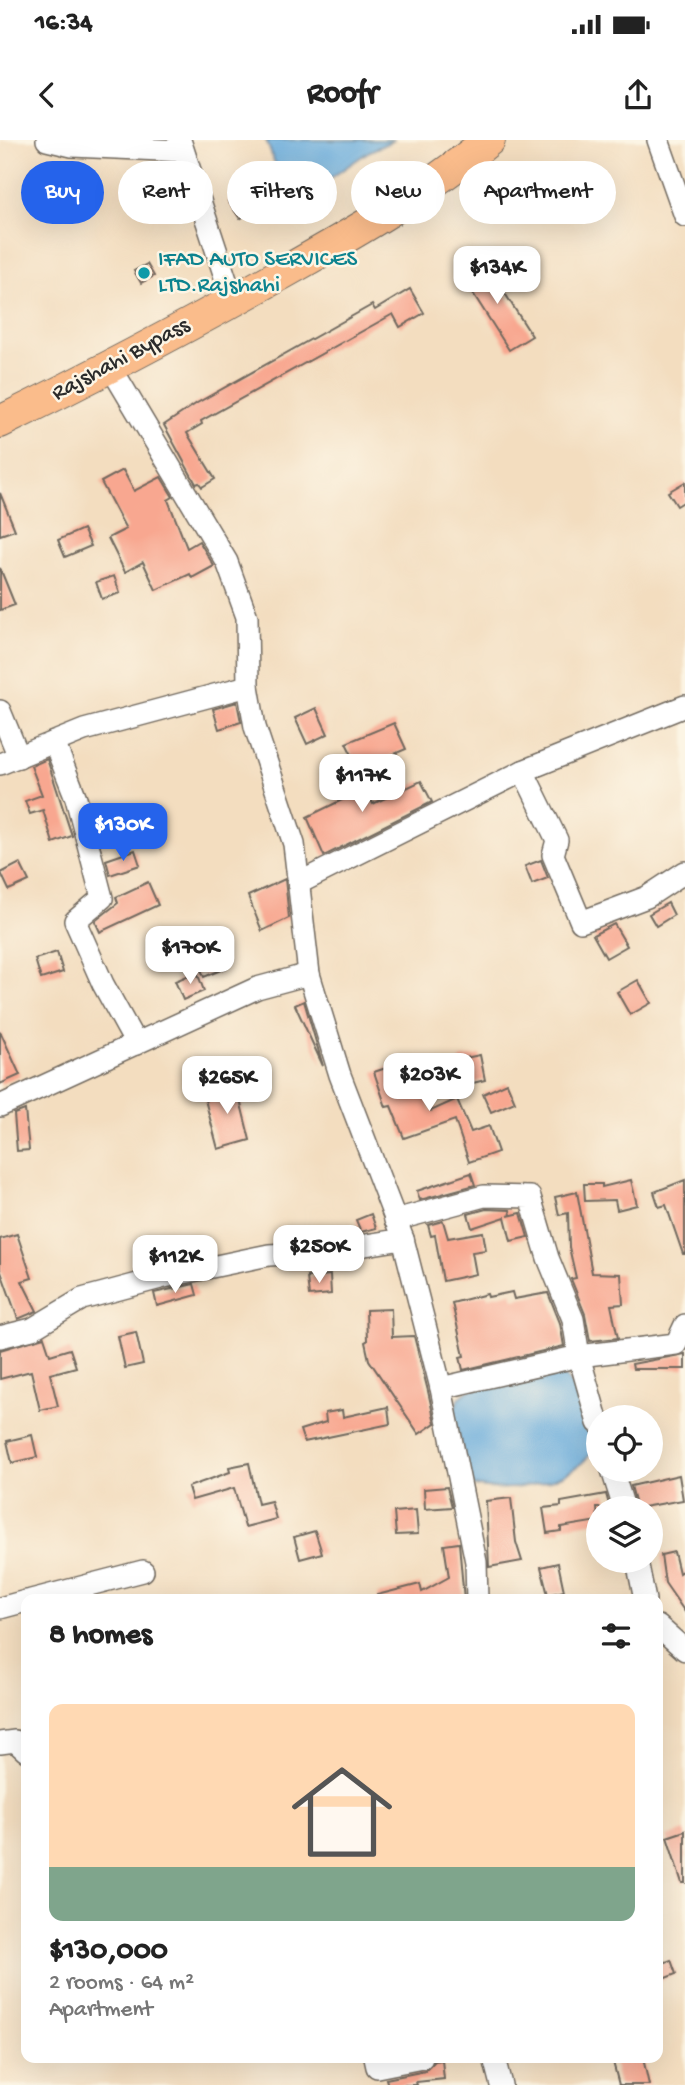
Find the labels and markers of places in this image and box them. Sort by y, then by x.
pin: $134K [448,246,546,306]
place label: IFAD AUTO SERVICES LTD.Rajshahi [158,247,357,300]
marker: IFAD AUTO SERVICES LTD.Rajshahi [136,265,152,281]
pin: $117K [313,754,411,814]
pin: $130K [74,804,172,863]
pin: $170K [141,926,239,986]
pin: $203K [380,1054,478,1113]
pin: $265K [178,1056,276,1116]
pin: $250K [270,1226,368,1285]
pin: $112K [126,1236,224,1295]

